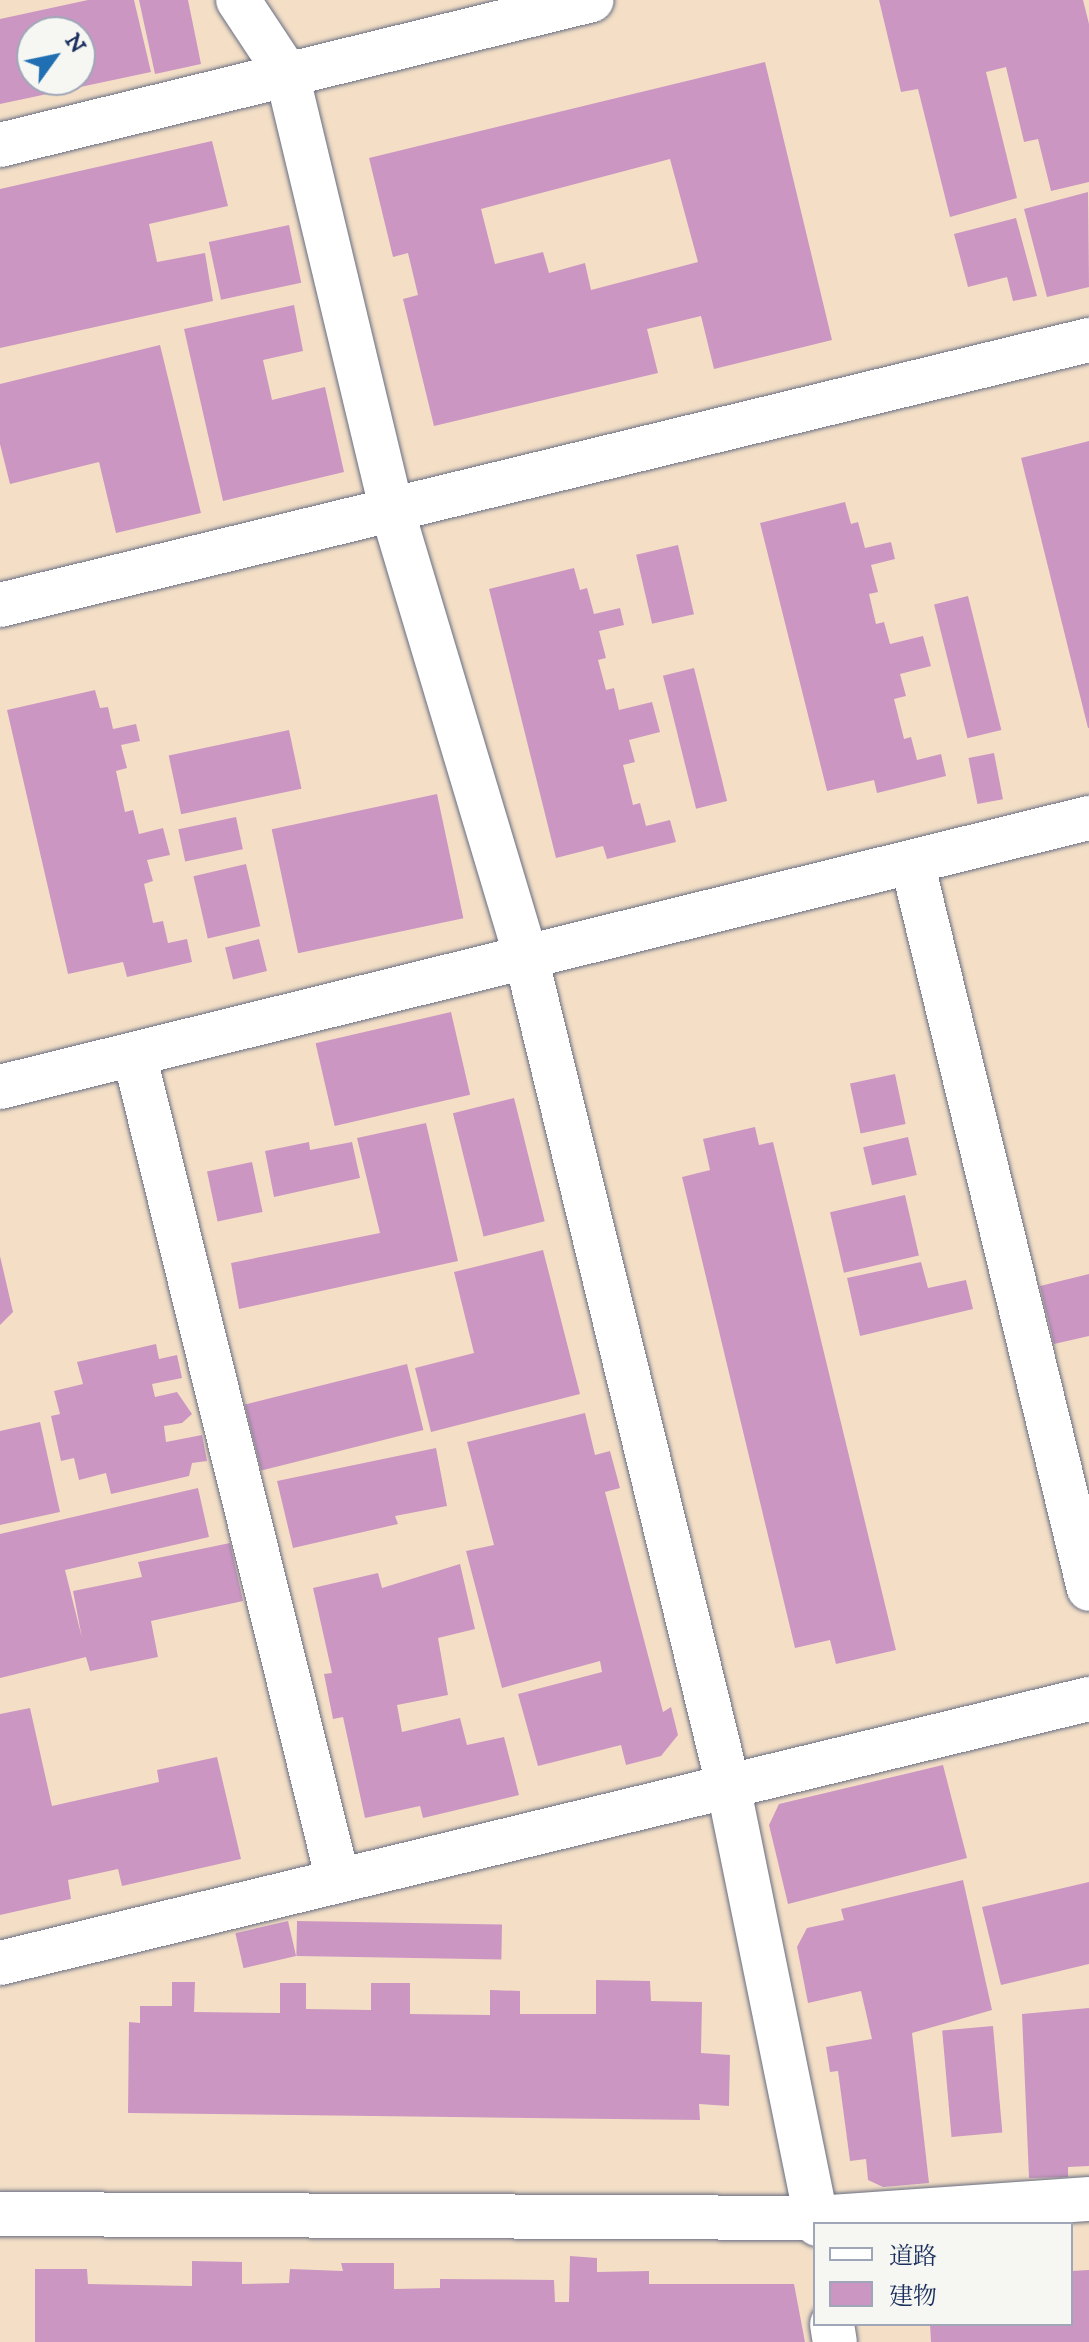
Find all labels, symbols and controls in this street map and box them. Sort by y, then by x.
north arrow [16,16,96,96]
text: N [59,29,91,59]
legend [813,2222,1073,2326]
text: 道路 [889,2242,937,2272]
text: 建物 [889,2282,937,2312]

